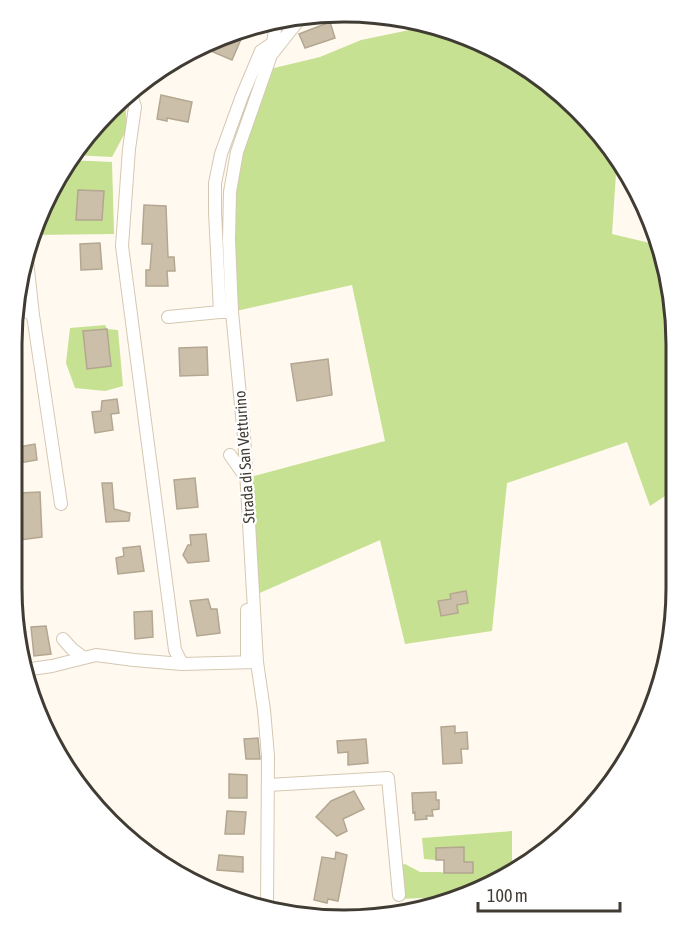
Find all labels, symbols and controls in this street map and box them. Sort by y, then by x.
street label: Strada di San Vetturino [230,390,258,524]
scale bar [478,875,620,913]
text: 100 m [487,885,528,906]

